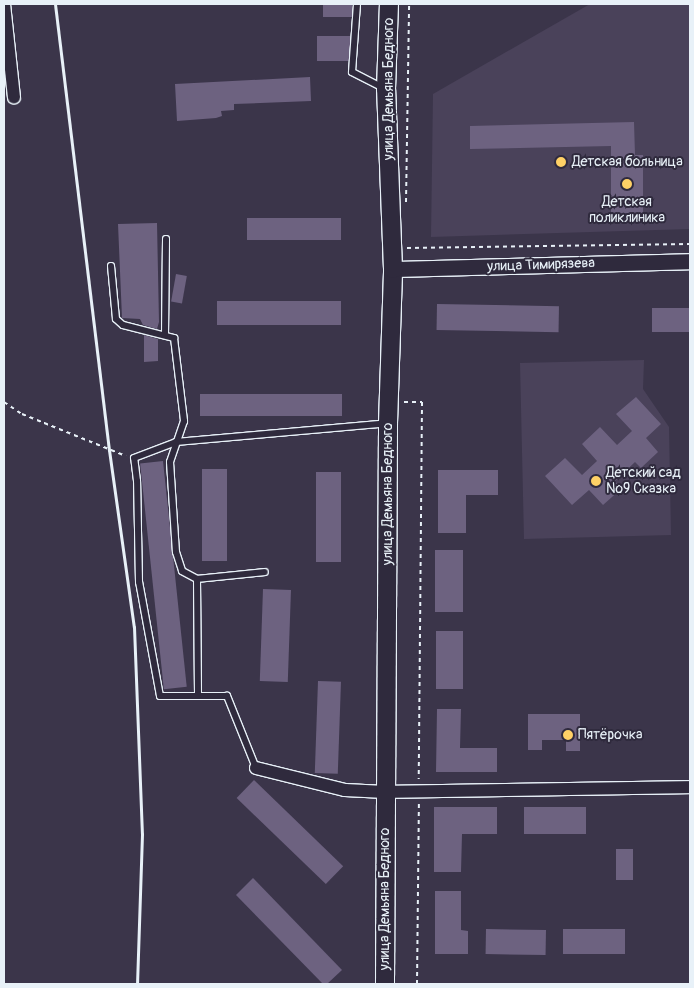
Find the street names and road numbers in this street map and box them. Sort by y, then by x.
street label: улица Демьяна Бедного [381,18,397,160]
street label: улица Тимирязева [487,255,595,275]
street label: улица Демьяна Бедного [380,423,396,565]
street label: улица Демьяна Бедного [377,828,393,970]

